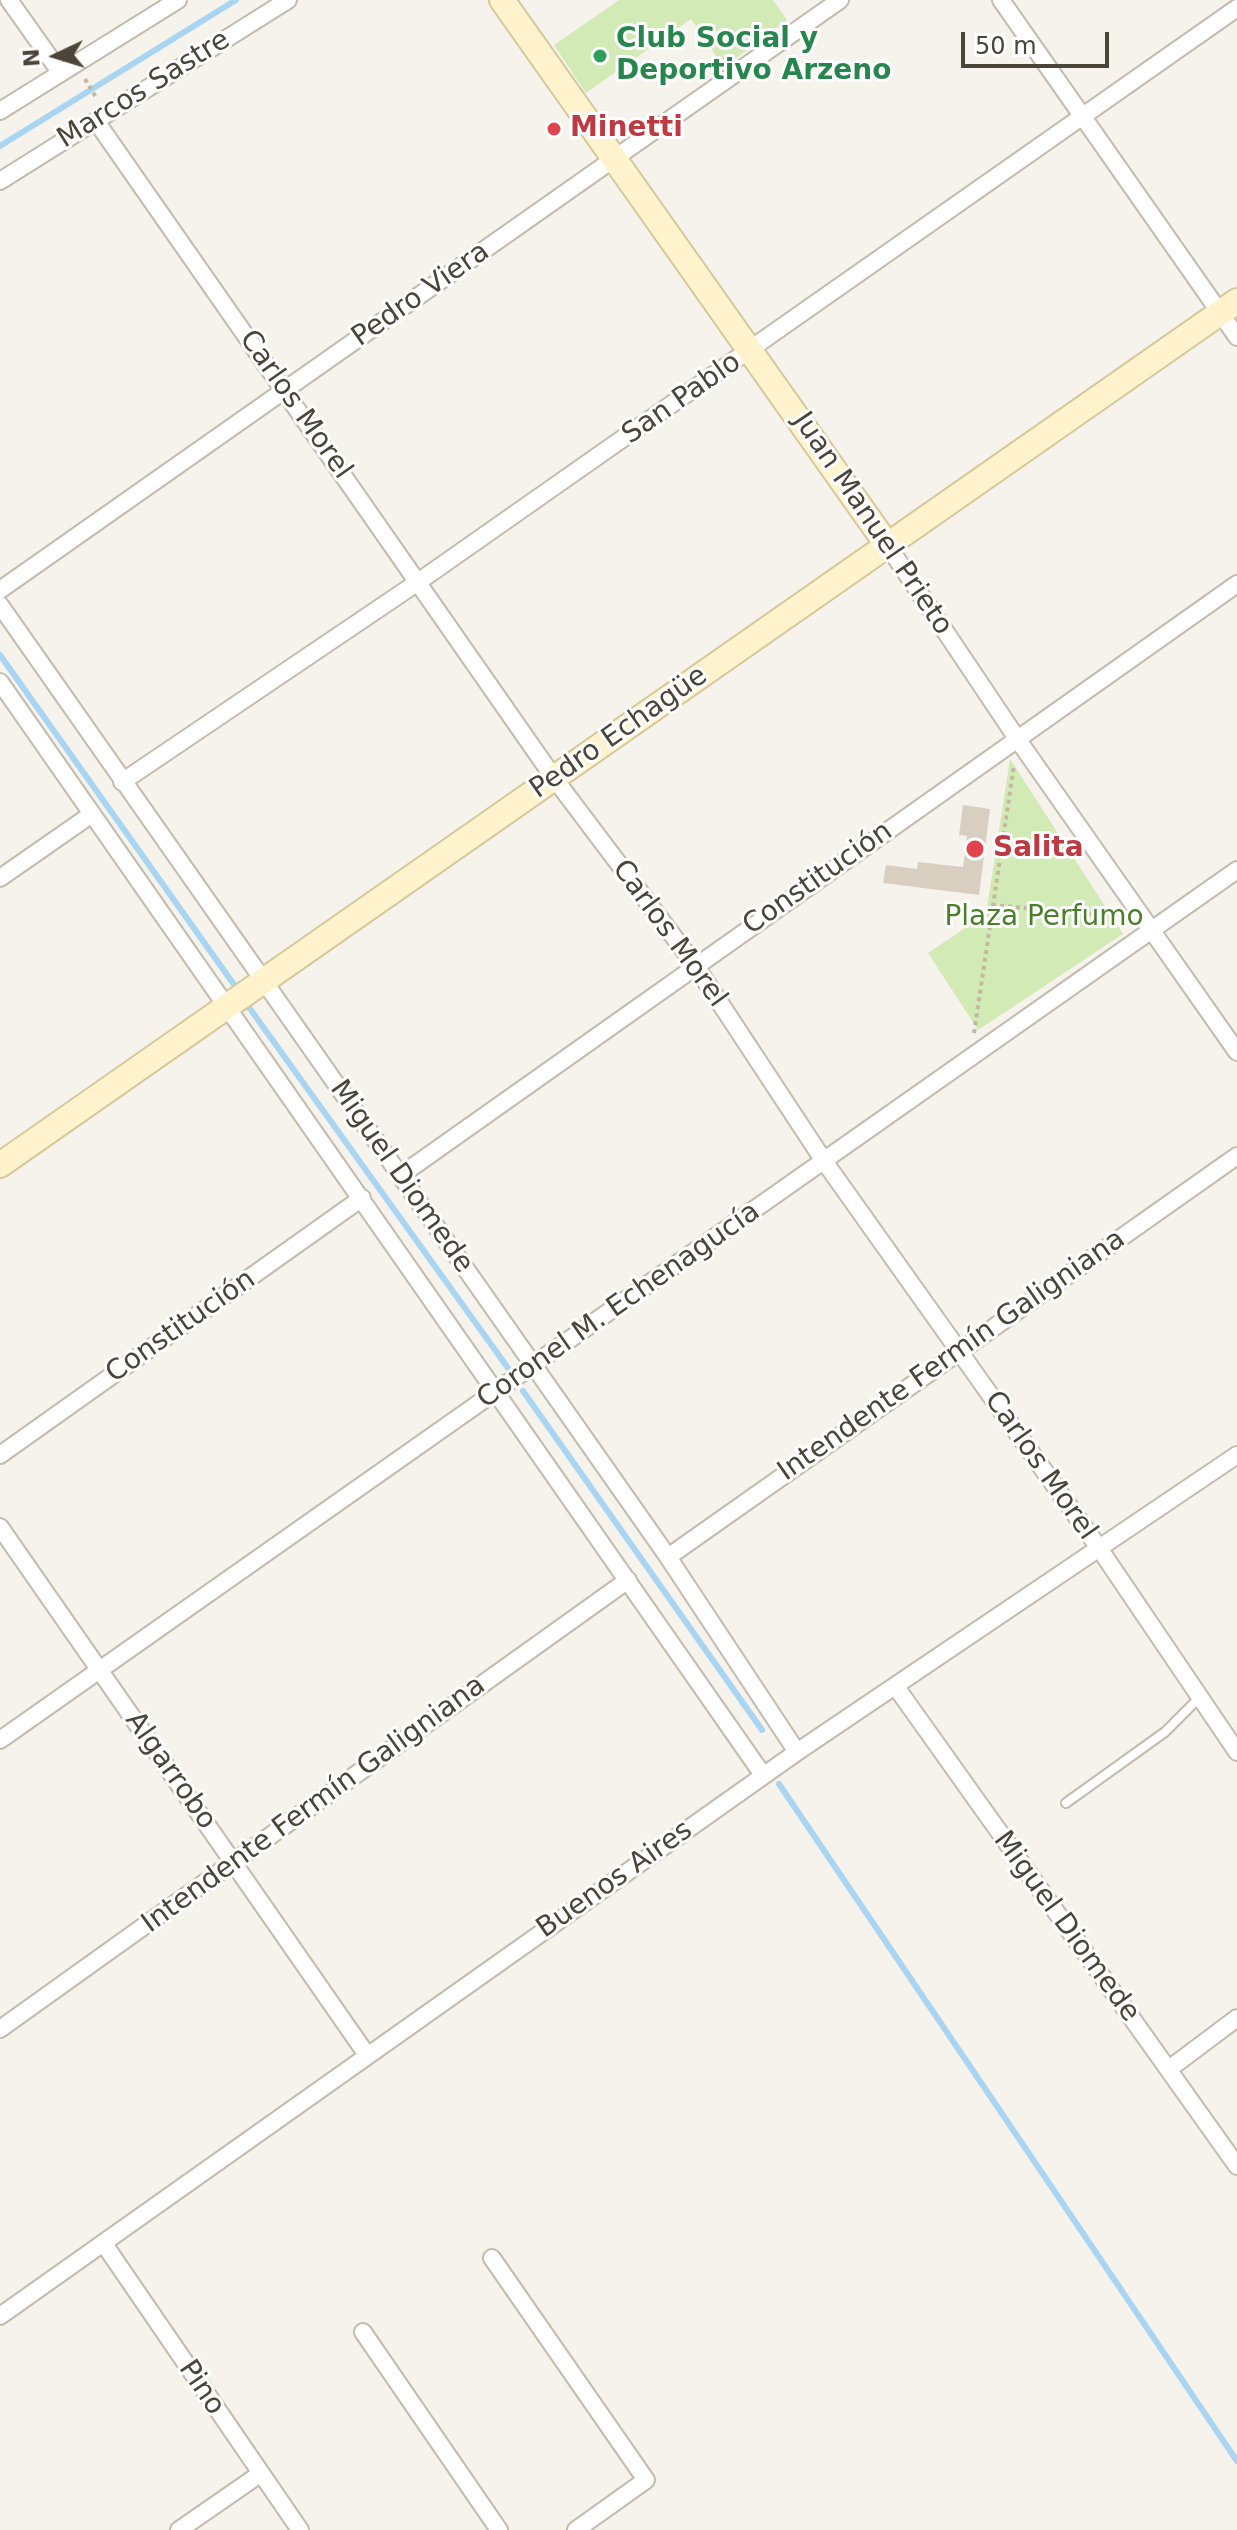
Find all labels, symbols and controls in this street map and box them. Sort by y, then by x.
north arrow [16,16,96,96]
scale bar [965,16,1113,66]
place label: Club Social y Deportivo Arzeno [616,23,891,89]
street label: Marcos Sastre [52,24,236,156]
text: 50 m [975,32,1037,60]
marker: Club Social y Deportivo Arzeno [591,47,609,65]
text: N [18,48,45,68]
place label: Minetti [570,112,683,146]
marker: Minetti [545,120,563,138]
street label: Pedro Viera [346,235,496,355]
street label: Carlos Morel [231,324,359,486]
street label: San Pablo [616,346,748,452]
street label: Juan Manuel Prieto [785,406,959,642]
street label: Pedro Echagüe [524,659,714,807]
street label: Constitución [737,815,899,943]
place label: Salita [993,832,1084,866]
marker: Salita [964,838,986,860]
street label: Carlos Morel [604,854,734,1014]
park label: Plaza Perfumo [944,901,1144,935]
street label: Miguel Diomede [322,1074,480,1280]
street label: Coronel M. Echenagucía [471,1196,767,1416]
street label: Intendente Fermín Galigniana [772,1223,1132,1489]
street label: Constitución [100,1263,262,1391]
street label: Carlos Morel [976,1385,1104,1547]
street label: Intendente Fermín Galigniana [136,1669,492,1941]
street label: Algarrobo [117,1706,223,1836]
street label: Buenos Aires [531,1814,699,1946]
street label: Miguel Diomede [986,1825,1146,2029]
street label: Pino [171,2354,231,2422]

